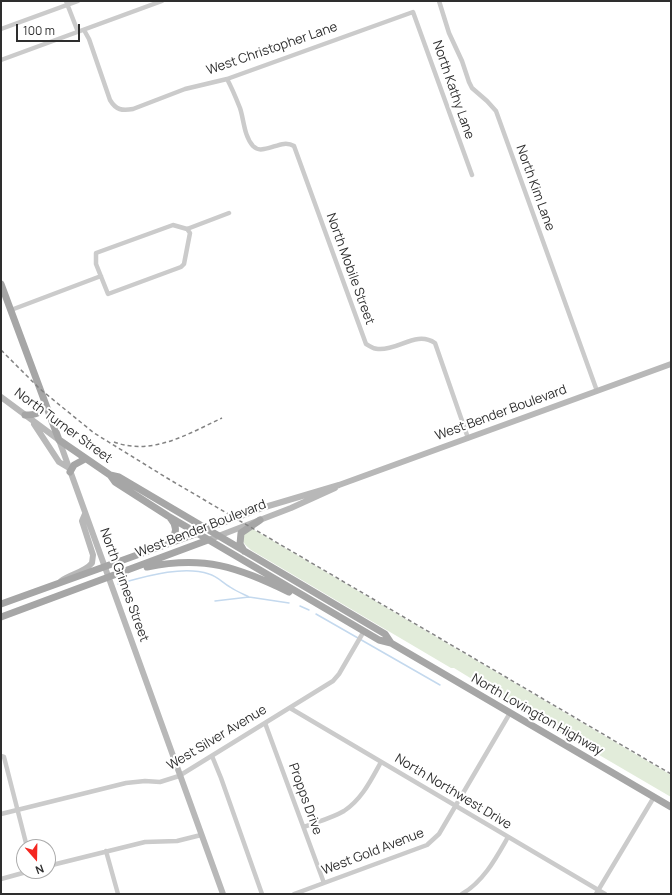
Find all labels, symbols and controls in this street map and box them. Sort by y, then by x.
scale bar [18,16,82,42]
street label: West Christopher Lane [205,19,339,79]
text: 100 m [23,22,55,39]
street label: North Kathy Lane [429,39,477,141]
street label: North Kim Lane [512,143,558,233]
street label: North Mobile Street [323,211,377,327]
street label: West Bender Boulevard [433,382,569,444]
street label: North Turner Street [11,385,115,467]
street label: West Bender Boulevard [133,497,269,561]
street label: North Grimes Street [96,526,152,644]
street label: North Lovington Highway [468,671,606,759]
street label: West Silver Avenue [164,702,270,774]
street label: North Northwest Drive [392,751,514,833]
street label: Propps Drive [285,761,325,837]
street label: West Gold Avenue [320,825,426,879]
north arrow [16,839,56,879]
text: N [34,861,46,878]

